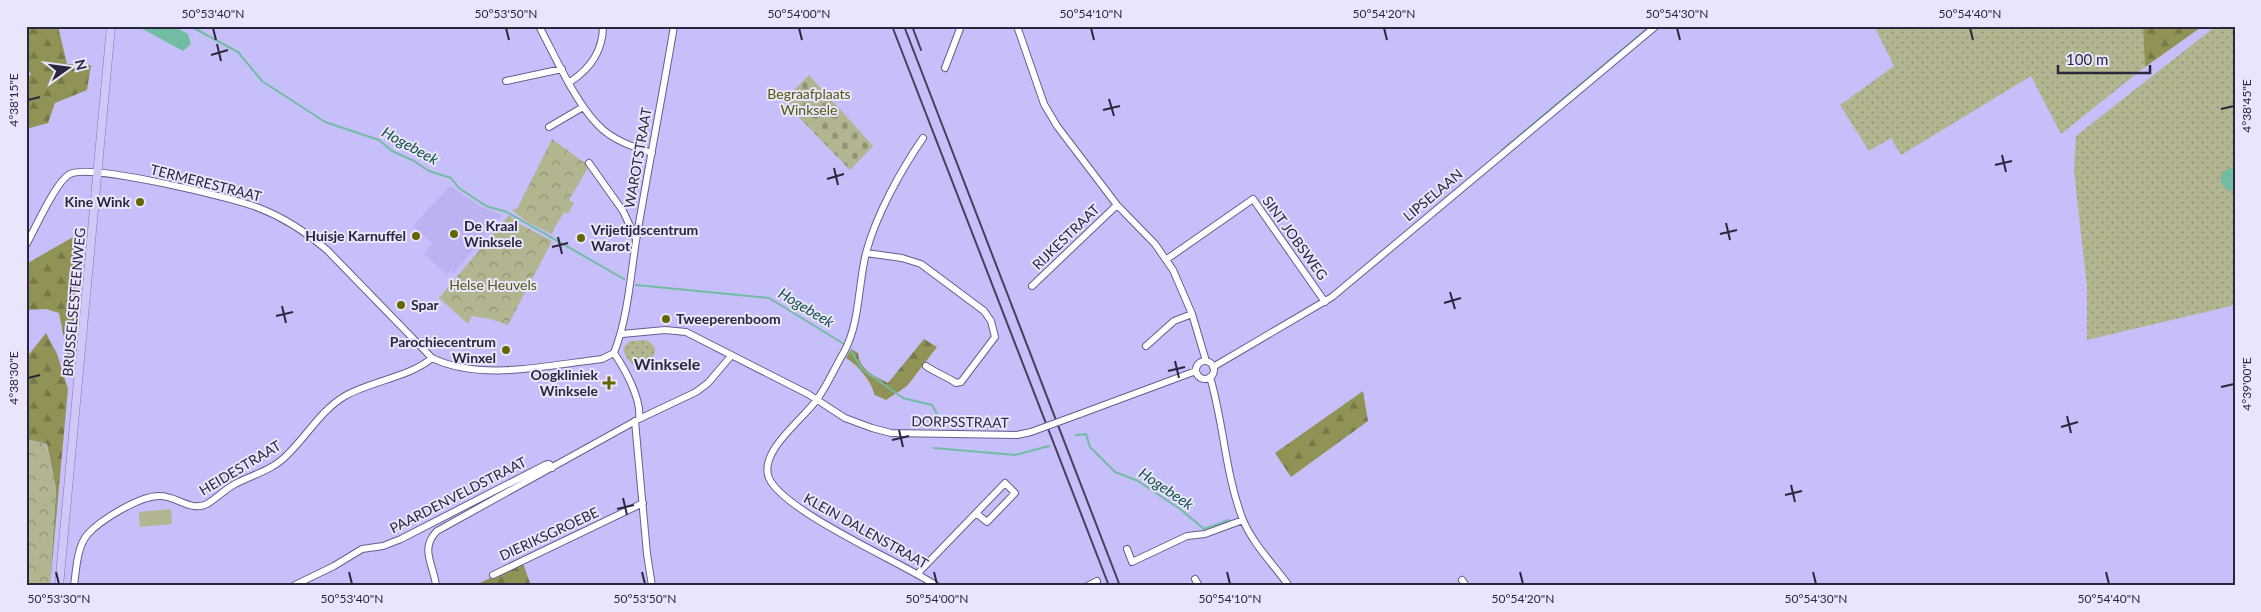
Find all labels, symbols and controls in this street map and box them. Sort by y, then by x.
text: 50°53'40"N [182,6,244,21]
text: 50°53'50"N [475,6,537,21]
text: 50°54'00"N [768,6,830,21]
text: 50°54'10"N [1060,6,1122,21]
text: 50°54'20"N [1353,6,1415,21]
text: 50°54'30"N [1646,6,1708,21]
text: 50°54'40"N [1939,6,2001,21]
north arrow [42,42,92,92]
scale bar [2058,42,2151,74]
text: 100 m [2066,50,2108,68]
text: N [72,57,91,72]
text: 4°38'15"E [6,73,21,127]
text: 4°38'45"E [2239,79,2254,133]
park label: Begraafplaats Winksele [767,85,851,118]
street label: WAROTSTRAAT [620,106,655,210]
water label: Hogebeek [379,122,443,168]
street label: TERMERESTRAAT [149,160,264,205]
street label: LIPSELAAN [1400,165,1466,224]
street label: SINT JOBSWEG [1259,192,1332,283]
place label: Kine Wink [65,193,131,210]
marker: Kine Wink [134,196,146,208]
street label: RIJKESTRAAT [1029,200,1103,273]
place label: De Kraal Winksele [464,217,523,250]
place label: Vrijetijdscentrum Warot [590,221,698,254]
street label: BRUSSELSESTEENWEG [59,227,88,377]
place label: Huisje Karnuffel [305,227,406,244]
marker: De Kraal Winksele [448,228,460,240]
marker: Huisje Karnuffel [410,230,422,242]
marker: Vrijetijdscentrum Warot [575,232,587,244]
park label: Helse Heuvels [449,276,537,293]
water label: Hogebeek [775,284,838,331]
place label: Spar [411,296,440,313]
marker: Spar [395,299,407,311]
place label: Tweeperenboom [676,310,781,327]
marker: Tweeperenboom [660,313,672,325]
place label: Parochiecentrum Winxel [390,333,496,366]
marker: Parochiecentrum Winxel [500,344,512,356]
text: 4°38'30"E [6,351,21,405]
district label: Winksele [634,354,701,373]
text: 4°39'00"E [2239,357,2254,411]
place label: Oogkliniek Winksele [530,366,599,399]
marker: Oogkliniek Winksele [602,376,616,390]
street label: DORPSSTRAAT [911,412,1010,431]
street label: HEIDESTRAAT [196,436,284,499]
street label: PAARDENVELDSTRAAT [387,452,530,536]
water label: Hogebeek [1136,463,1198,513]
street label: KLEIN DALENSTRAAT [801,489,932,572]
street label: DIERIKSGROEBE [496,503,601,564]
text: 50°53'30"N [28,591,90,606]
text: 50°53'40"N [321,591,383,606]
text: 50°53'50"N [614,591,676,606]
text: 50°54'00"N [906,591,968,606]
text: 50°54'10"N [1199,591,1261,606]
text: 50°54'20"N [1492,591,1554,606]
text: 50°54'30"N [1785,591,1847,606]
text: 50°54'40"N [2078,591,2140,606]

